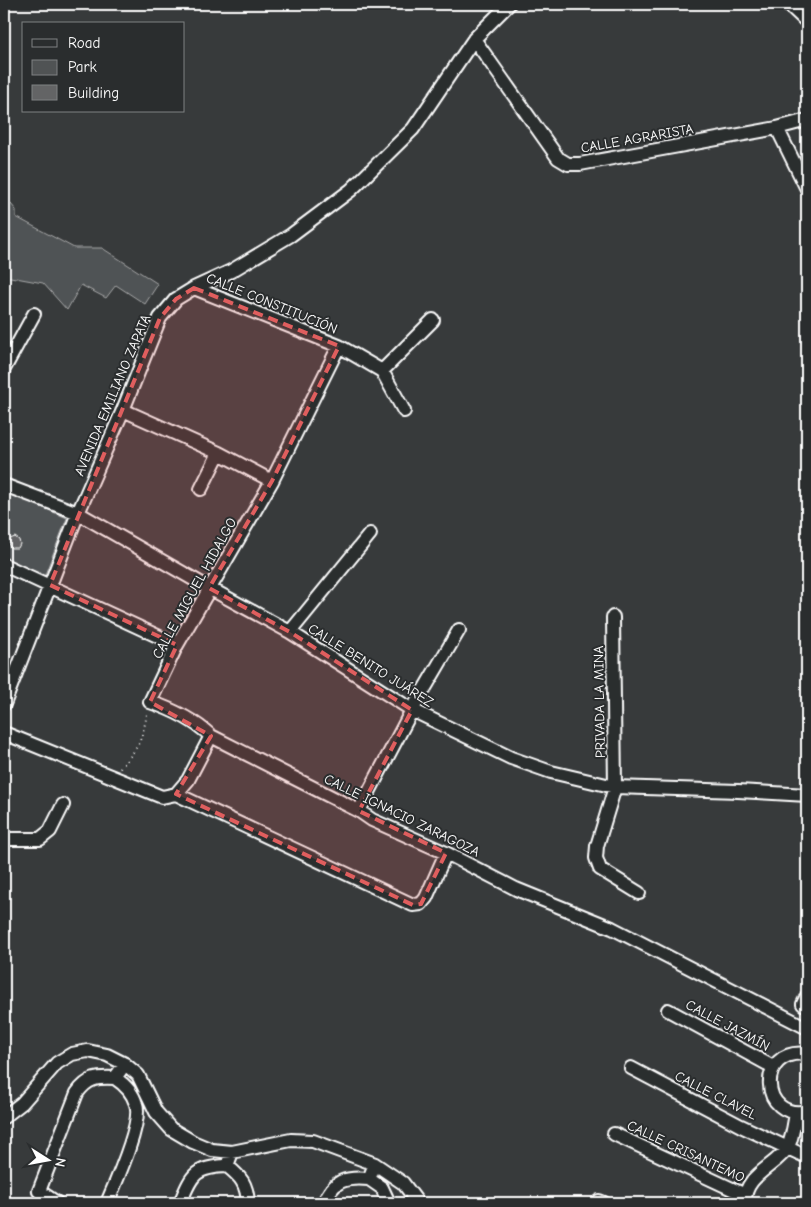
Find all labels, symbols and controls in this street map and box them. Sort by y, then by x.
legend [22,22,185,112]
text: Road [68,34,100,52]
text: Park [68,58,97,76]
text: Building [68,84,119,102]
street label: CALLE AGRARISTA [579,120,695,157]
street label: CALLE CONSTITUCIÓN [204,269,340,338]
street label: AVENIDA EMILIANO ZAPATA [71,312,154,479]
street label: CALLE MIGUEL HIDALGO [149,515,240,662]
street label: CALLE BENITO JUÁREZ [305,620,437,711]
street label: PRIVADA LA MINA [590,646,609,758]
street label: CALLE IGNACIO ZARAGOZA [321,770,482,861]
street label: CALLE JAZMÍN [683,996,773,1055]
street label: CALLE CLAVEL [672,1067,760,1123]
street label: CALLE CRISANTEMO [624,1117,747,1186]
north arrow [22,1134,72,1184]
text: N [51,1156,69,1168]

